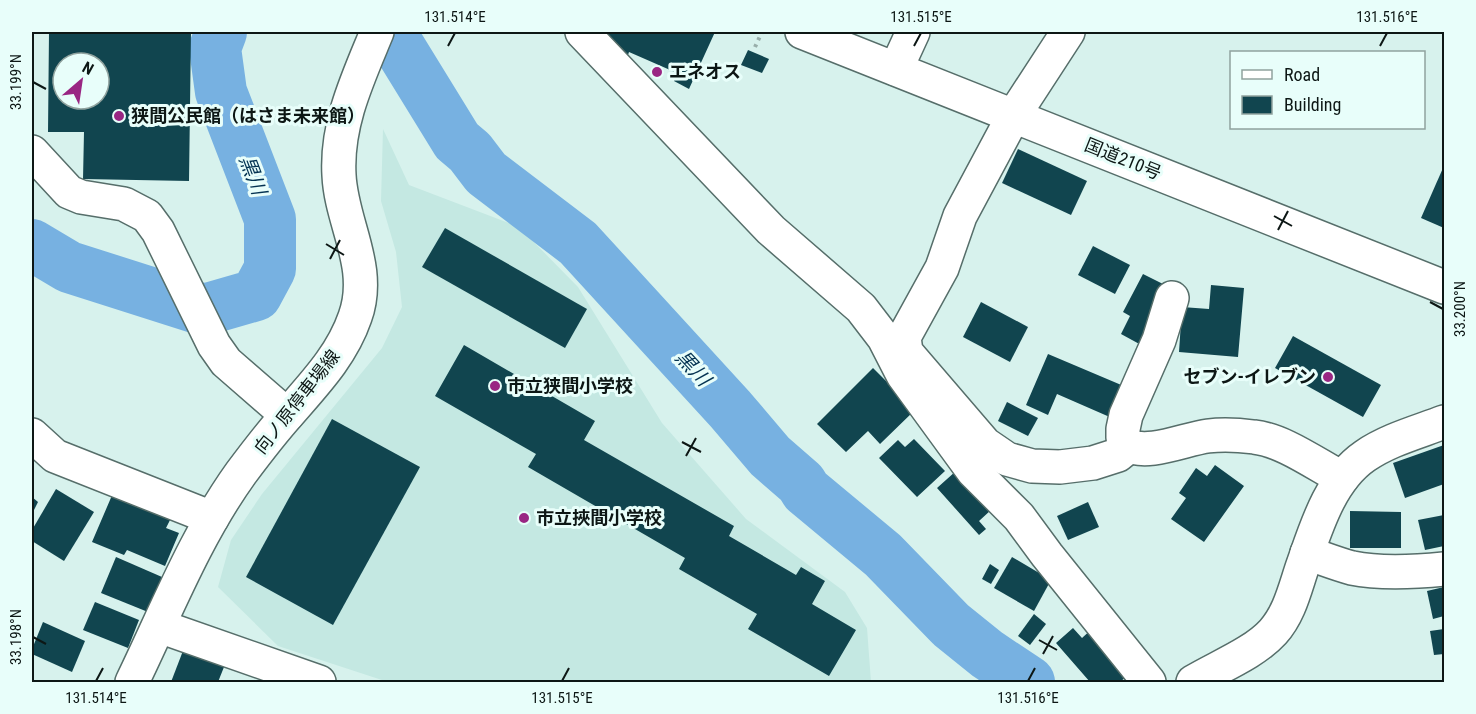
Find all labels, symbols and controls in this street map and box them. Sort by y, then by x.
text: 131.514°E [424,8,486,26]
text: 131.515°E [890,8,952,26]
text: 131.516°E [1356,8,1418,26]
north arrow [51,51,111,111]
legend [1230,51,1425,129]
text: 33.199°N [7,54,25,110]
text: N [79,58,97,79]
place label: エネオス [669,61,741,82]
text: Road [1284,64,1320,85]
marker: エネオス [650,65,664,79]
text: Building [1284,94,1341,115]
place label: 狭間公民館（はさま未来館） [131,105,365,126]
marker: 狭間公民館（はさま未来館） [112,109,126,123]
street label: 国道210号 [1082,134,1165,183]
water label: 黒川 [235,152,272,200]
text: 33.200°N [1451,281,1469,337]
water label: 黒川 [671,345,717,392]
street label: 向ノ原停車場線 [250,346,344,458]
place label: セブン-イレブン [1184,366,1316,387]
marker: セブン-イレブン [1321,370,1335,384]
place label: 市立狭間小学校 [507,375,633,396]
marker: 市立狭間小学校 [488,379,502,393]
place label: 市立挾間小学校 [536,507,662,528]
marker: 市立挾間小学校 [517,511,531,525]
text: 33.198°N [7,609,25,665]
text: 131.514°E [65,689,127,707]
text: 131.515°E [531,689,593,707]
text: 131.516°E [997,689,1059,707]

